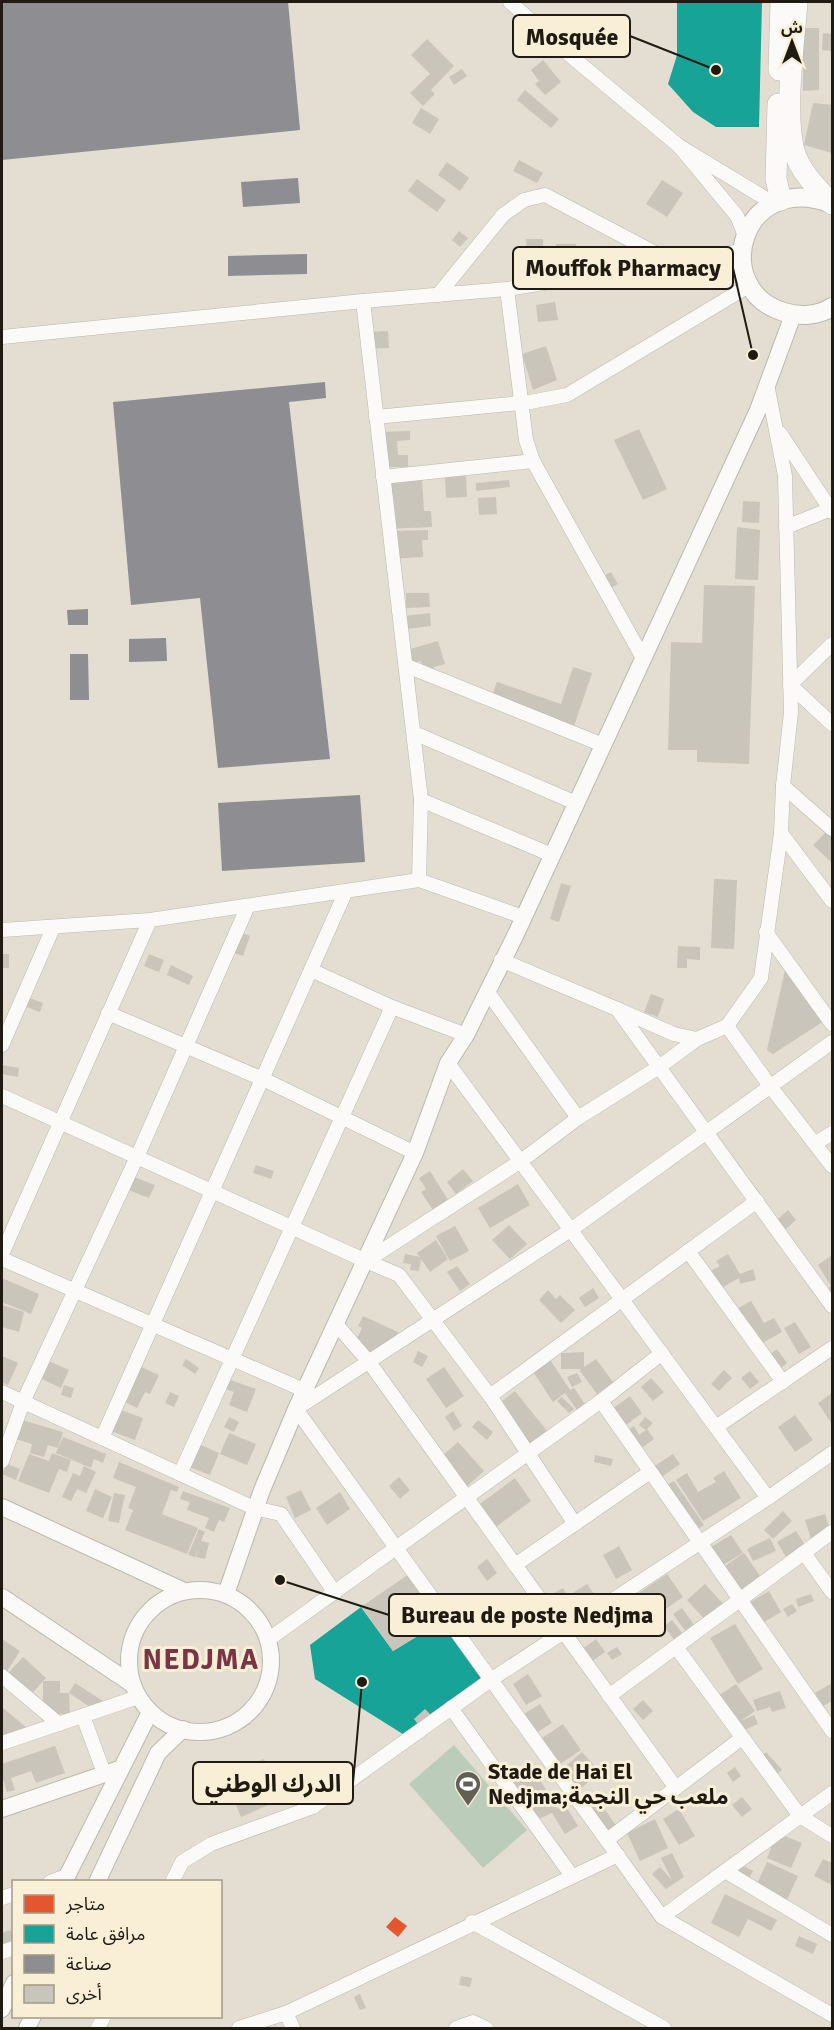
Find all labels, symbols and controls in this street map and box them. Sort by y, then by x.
north arrow [762,12,822,72]
callout: Mosquée [513,15,630,57]
text: ش [781,18,803,38]
text: Mosquée [525,22,619,52]
callout: Mouffok Pharmacy [513,247,733,289]
text: Mouffok Pharmacy [525,253,721,283]
callout: Bureau de poste Nedjma [389,1594,665,1636]
text: Bureau de poste Nedjma [401,1600,653,1630]
district label: NEDJMA [142,1643,260,1677]
place label: Stade de Hai El Nedjma;ملعب حي النجمة [488,1758,729,1814]
callout: الدرك الوطني [193,1762,353,1804]
text: الدرك الوطني [205,1769,341,1804]
sports icon: Stade de Hai El Nedjma;ملعب حي النجمة [453,1769,483,1807]
legend [12,1880,222,2018]
text: متاجر [65,1893,105,1915]
text: مرافق عامة [66,1923,145,1945]
text: صناعة [66,1953,111,1975]
text: أخرى [66,1983,102,2005]

